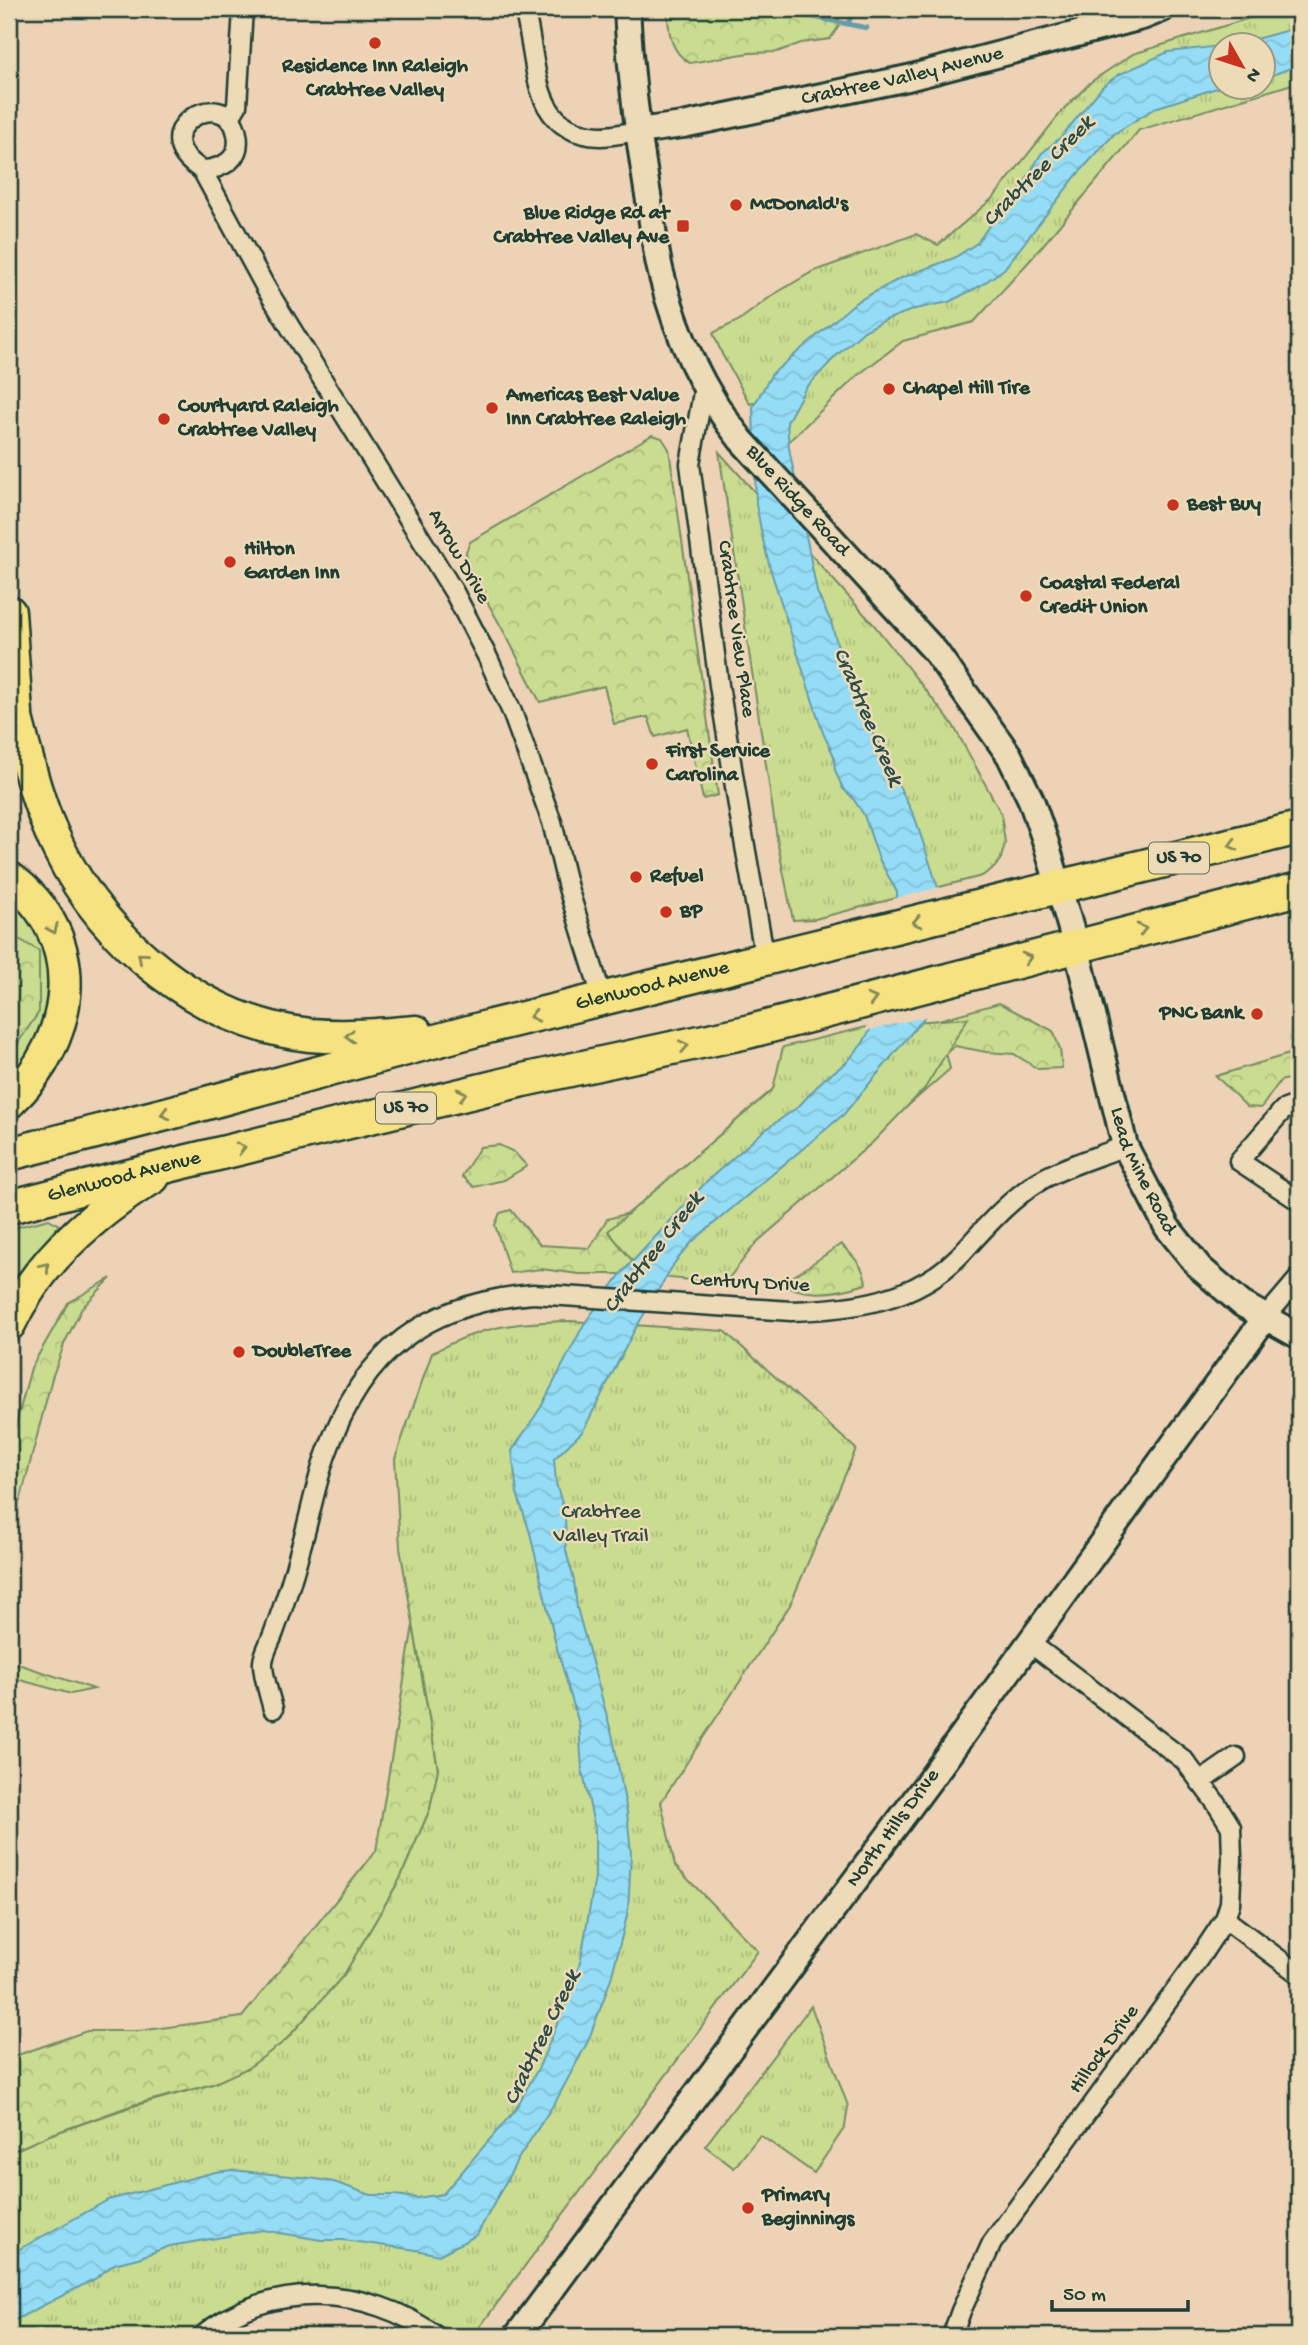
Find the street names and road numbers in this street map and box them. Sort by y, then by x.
street label: Crabtree Valley Avenue [799,41,1007,112]
street label: Blue Ridge Road [739,439,856,563]
street label: Arrow Drive [421,505,496,610]
street label: Crabtree View Place [710,539,760,720]
road number: US 70 [1149,842,1209,874]
street label: Glenwood Avenue [573,955,733,1017]
road number: US 70 [376,1092,436,1124]
street label: Lead Mine Road [1104,1105,1183,1242]
street label: Glenwood Avenue [45,1146,205,1209]
street label: Century Drive [690,1268,811,1300]
street label: North Hills Drive [842,1763,946,1893]
street label: Hillock Drive [1064,2000,1146,2099]

